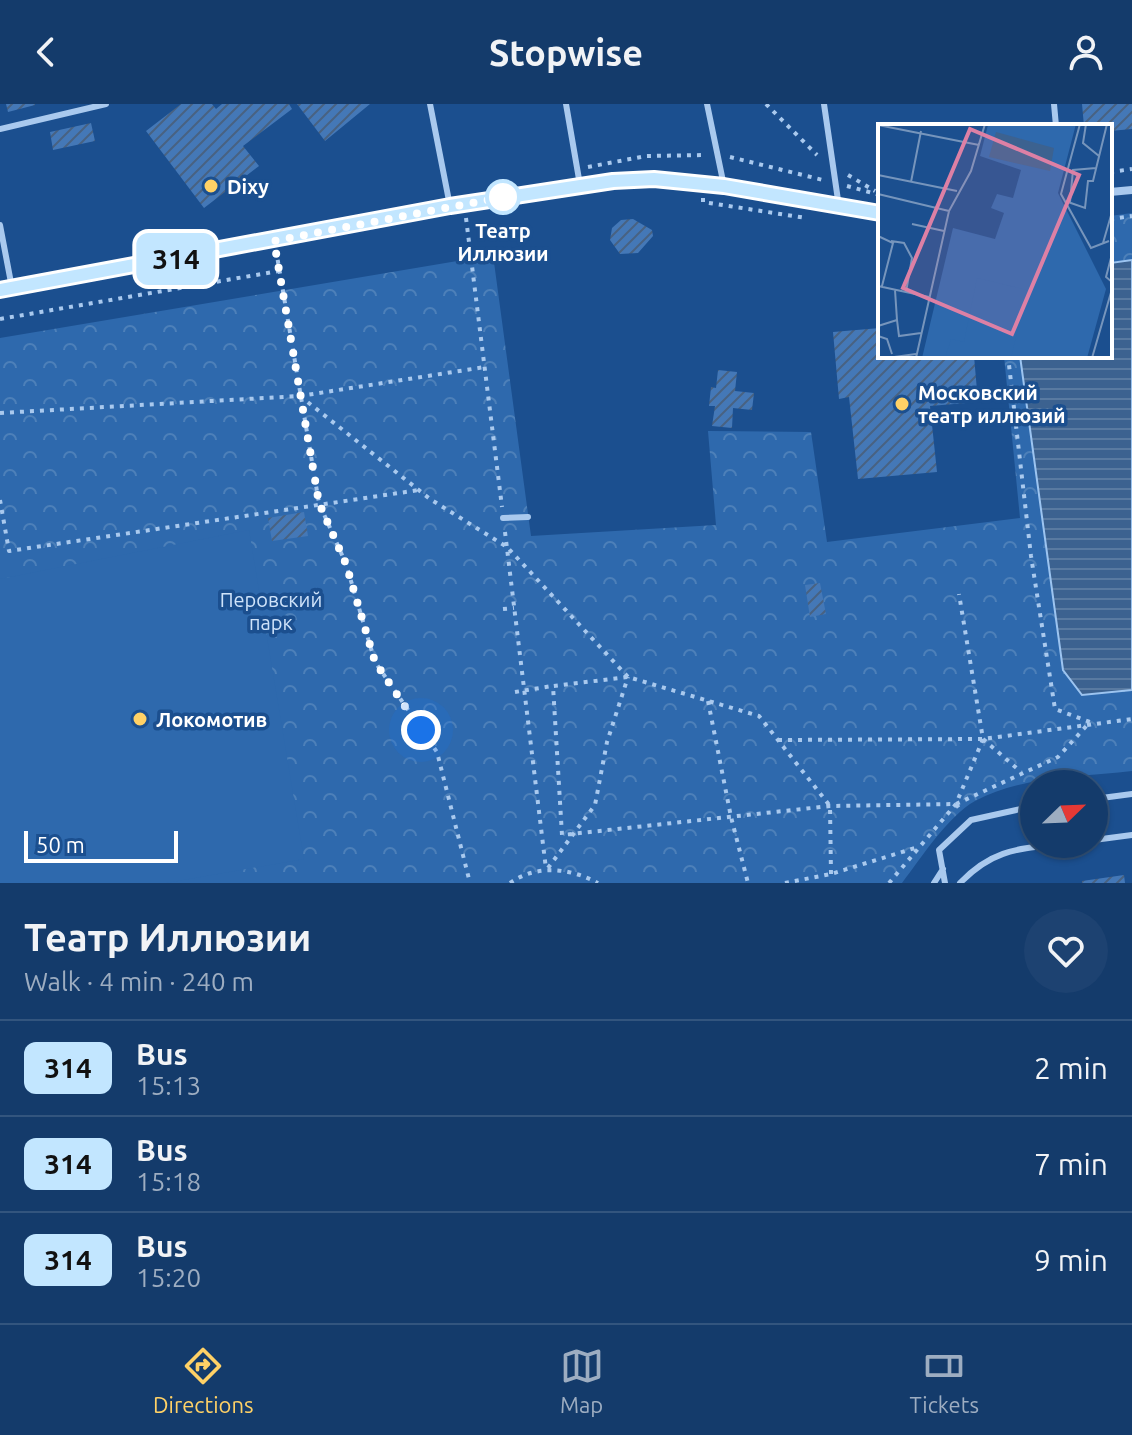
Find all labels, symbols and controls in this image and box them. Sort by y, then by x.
icon: back [24,30,68,74]
icon: person [1064,30,1108,74]
text: Stopwise [489,32,643,73]
inset map [878,124,1112,358]
place label: Dixy [227,175,269,198]
marker: Dixy [202,177,220,195]
marker: Театр Иллюзии [486,180,520,214]
place label: Театр Иллюзии [458,219,548,265]
line badge: 314 [130,233,222,285]
text: 314 [152,243,200,274]
place label: Московский театр иллюзий [918,381,1066,427]
marker: Московский театр иллюзий [893,395,911,413]
park label: Перовский парк [220,588,322,634]
place label: Локомотив [156,708,267,731]
marker: Локомотив [131,710,149,728]
your location [401,710,441,750]
north arrow [1020,770,1108,858]
map controls [1020,770,1108,858]
scale bar [24,827,178,863]
text: 50 m [36,832,85,857]
button: heart [1024,909,1108,993]
text: Театр Иллюзии [24,916,311,958]
text: Walk · 4 min · 240 m [24,967,254,996]
text: Bus [136,1037,188,1071]
text: 2 min [1034,1051,1108,1085]
text: 314 [44,1052,92,1083]
text: 15:13 [136,1071,201,1100]
text: Bus [136,1133,188,1167]
text: 7 min [1034,1147,1108,1181]
text: 314 [44,1148,92,1179]
text: 15:18 [136,1167,201,1196]
text: Bus [136,1229,188,1263]
text: 9 min [1034,1243,1108,1277]
text: 314 [44,1244,92,1275]
text: 15:20 [136,1263,201,1292]
tab: Directions [153,1344,254,1417]
tab: Map [560,1344,604,1417]
tab: Tickets [910,1344,979,1417]

